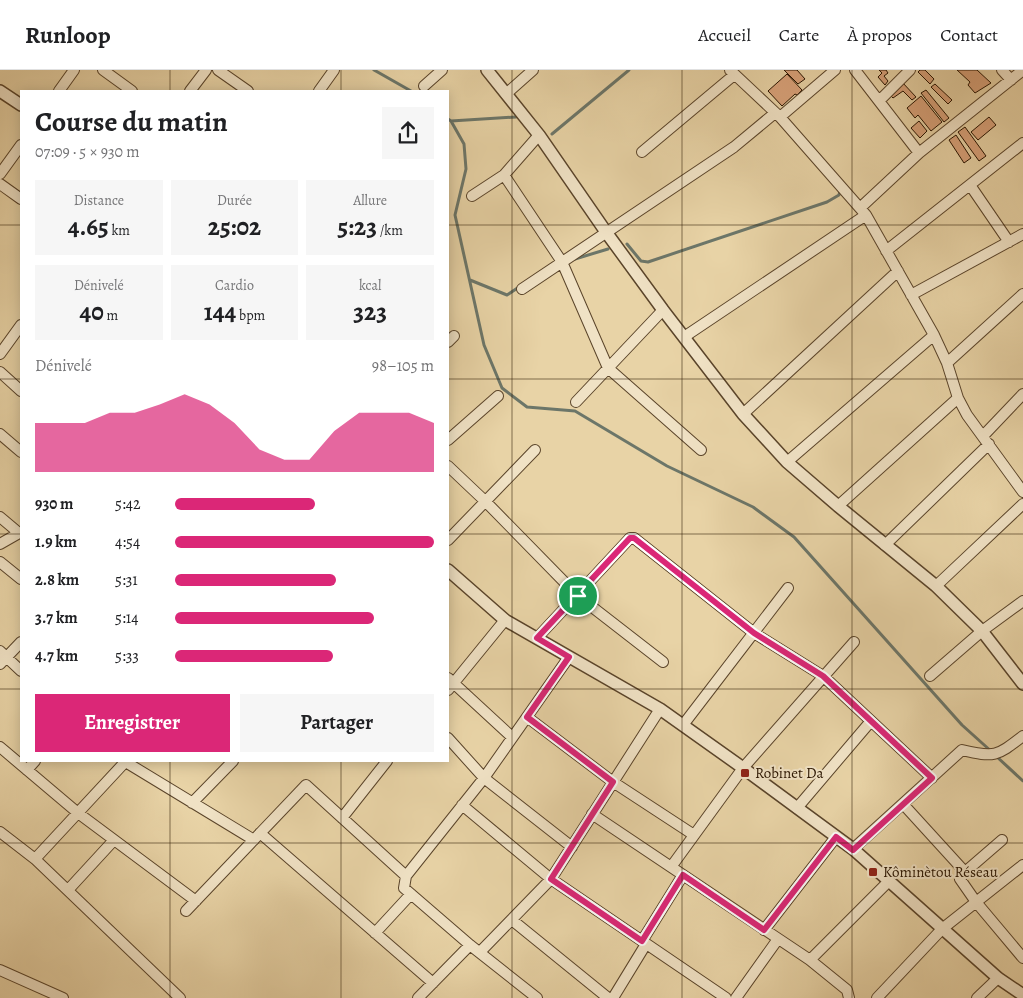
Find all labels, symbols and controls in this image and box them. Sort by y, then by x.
text: Runloop [25,19,111,51]
text: Accueil [698,23,751,47]
text: Carte [779,23,819,47]
text: À propos [847,23,912,47]
text: Contact [940,23,998,47]
text: Course du matin [35,103,228,141]
button: share [382,107,434,159]
text: 07:09 · 5 × 930 m [35,141,140,163]
text: Distance [74,191,124,210]
text: Durée [217,191,252,210]
text: Allure [353,191,387,210]
text: 4.65 [68,210,109,244]
text: 25:02 [208,210,261,244]
text: 5:23 [337,210,377,244]
text: km [109,221,130,240]
text: /km [377,221,403,240]
text: Dénivelé [74,276,124,295]
text: Cardio [215,276,254,295]
text: kcal [359,276,381,295]
text: 40 [79,295,104,329]
text: 144 [204,295,236,329]
text: 323 [353,295,387,329]
text: m [104,306,118,325]
text: bpm [236,306,265,325]
text: Dénivelé [35,355,92,377]
text: 98–105 m [372,355,434,377]
text: 930 m [35,493,74,515]
text: 5:42 [115,493,141,515]
text: 1.9 km [35,531,77,553]
text: 4:54 [115,531,140,553]
text: 2.8 km [35,569,79,591]
text: 5:31 [115,569,138,591]
pin [557,575,599,617]
icon: arrive [564,582,592,610]
text: 3.7 km [35,607,78,629]
text: 5:14 [115,607,138,629]
text: 4.7 km [35,645,78,667]
text: 5:33 [115,645,139,667]
button: Enregistrer [35,694,230,752]
button: Partager [240,694,434,752]
place label: Robinet Da [755,763,823,783]
marker: Robinet Da [739,767,751,779]
place label: Kôminètou Réseau [883,862,999,882]
marker: Kôminètou Réseau [867,866,879,878]

